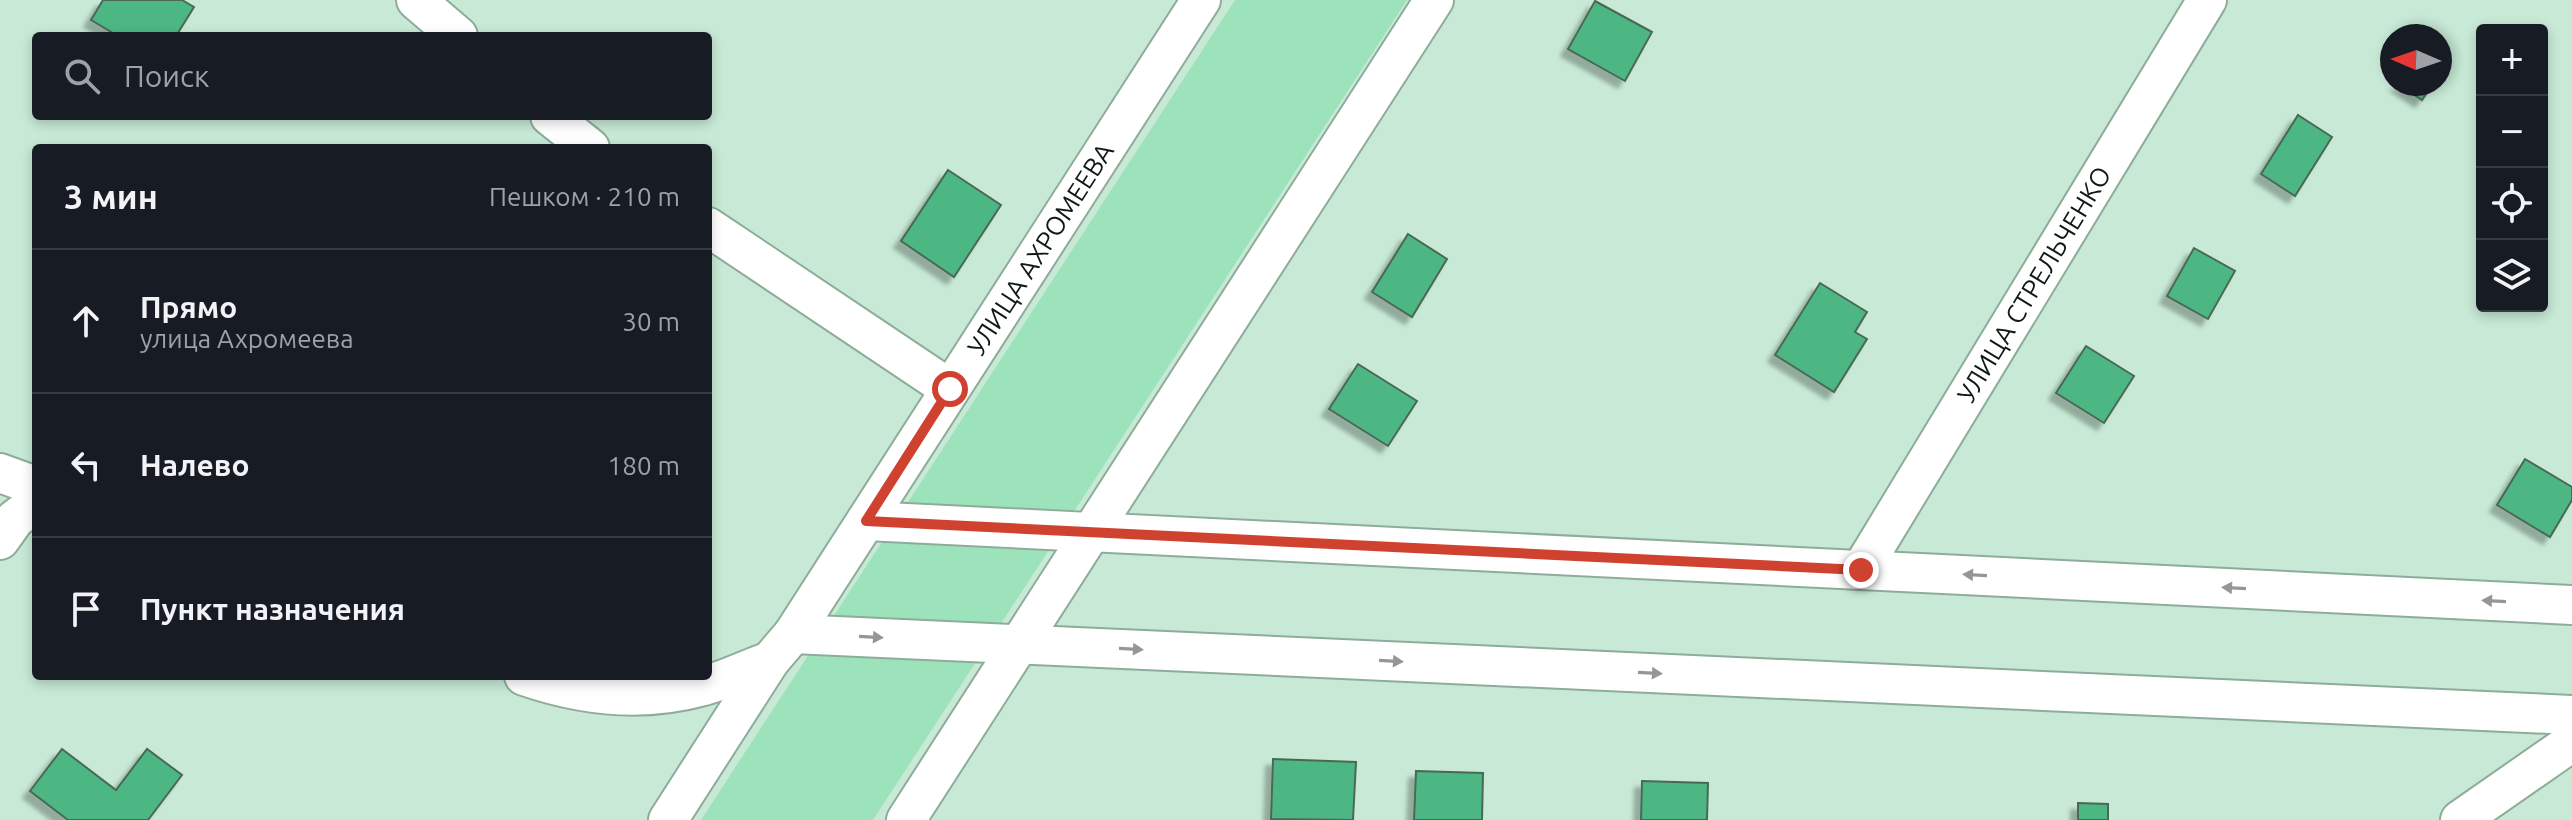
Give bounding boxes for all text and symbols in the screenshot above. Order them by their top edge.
north arrow [2380,24,2452,96]
map controls [2476,24,2548,312]
button: + [2476,24,2548,96]
search box [32,32,712,120]
icon: search [60,54,104,98]
text: Поиск [124,59,209,93]
button: − [2476,96,2548,168]
street label: УЛИЦА АХРОМЕЕВА [961,137,1119,360]
street label: УЛИЦА СТРЕЛЬЧЕНКО [1951,161,2116,407]
button: locate [2476,168,2548,240]
text: 3 мин [64,177,158,215]
text: Пешком · 210 m [489,182,680,211]
button: layers [2476,240,2548,312]
text: Прямо [140,290,237,324]
icon: ahead [64,299,108,343]
text: 30 m [622,307,680,336]
text: улица Ахромеева [140,324,354,353]
route start [932,371,968,407]
icon: left [64,443,108,487]
text: Налево [140,448,250,482]
text: 180 m [608,451,680,480]
route end [1843,552,1879,588]
one-way arrow [1962,569,1987,582]
one-way arrow [2221,581,2246,594]
icon: arrive [64,587,108,631]
text: Пункт назначения [140,592,405,626]
one-way arrow [2481,594,2506,607]
one-way arrow [859,631,884,644]
one-way arrow [1119,643,1144,656]
one-way arrow [1379,655,1404,668]
one-way arrow [1638,666,1663,679]

